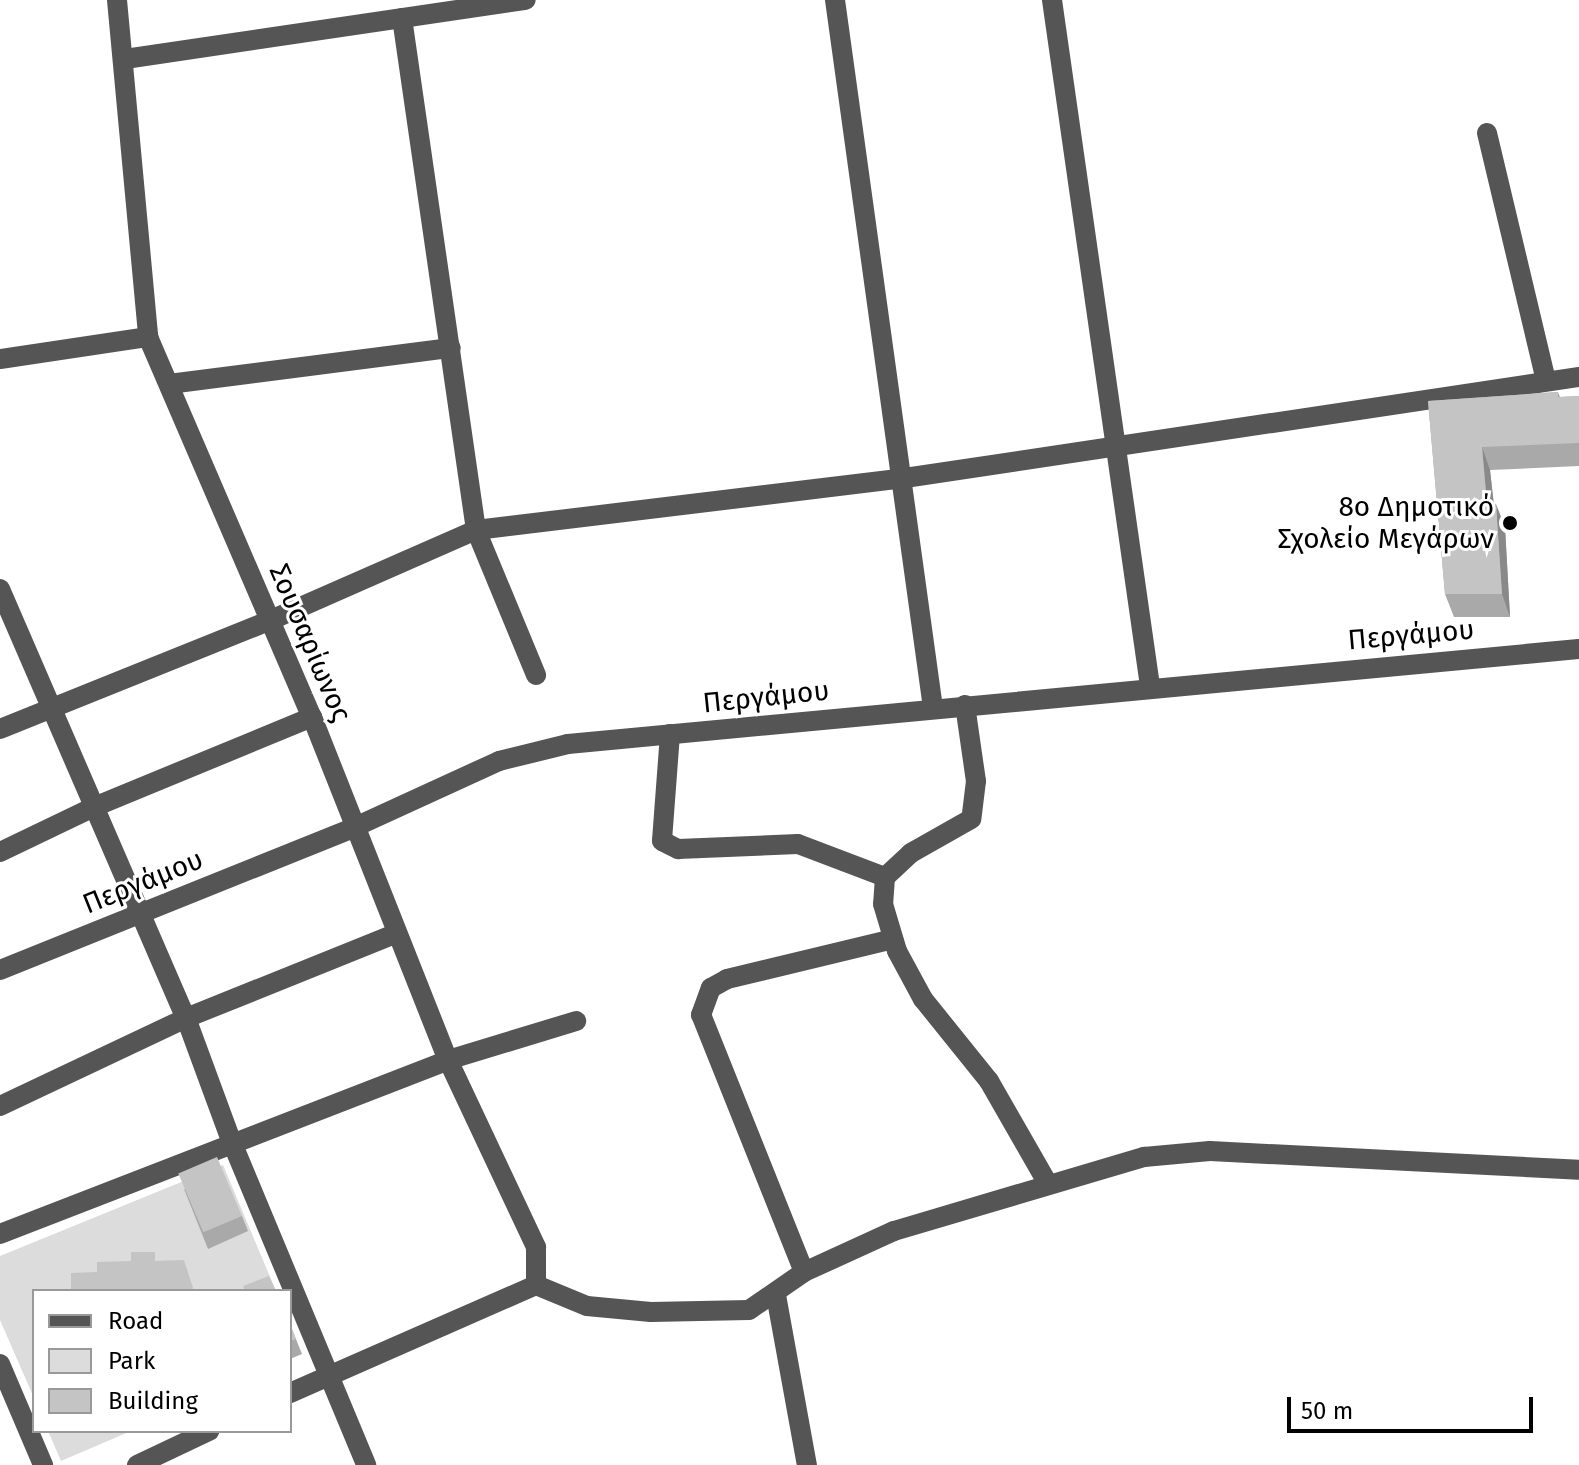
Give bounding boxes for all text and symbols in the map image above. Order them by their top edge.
place label: 8ο Δημοτικό Σχολείο Μεγάρων [1277,490,1494,556]
marker: 8ο Δημοτικό Σχολείο Μεγάρων [1501,514,1519,532]
street label: Σουσαρίωνος [262,559,358,727]
street label: Περγάμου [1346,613,1476,657]
street label: Περγάμου [701,674,831,720]
street label: Περγάμου [78,843,208,921]
legend [32,1289,292,1433]
text: Road [108,1307,163,1335]
text: Park [108,1347,155,1375]
scale bar [1291,1381,1537,1431]
text: Building [108,1387,198,1415]
text: 50 m [1301,1397,1353,1425]

